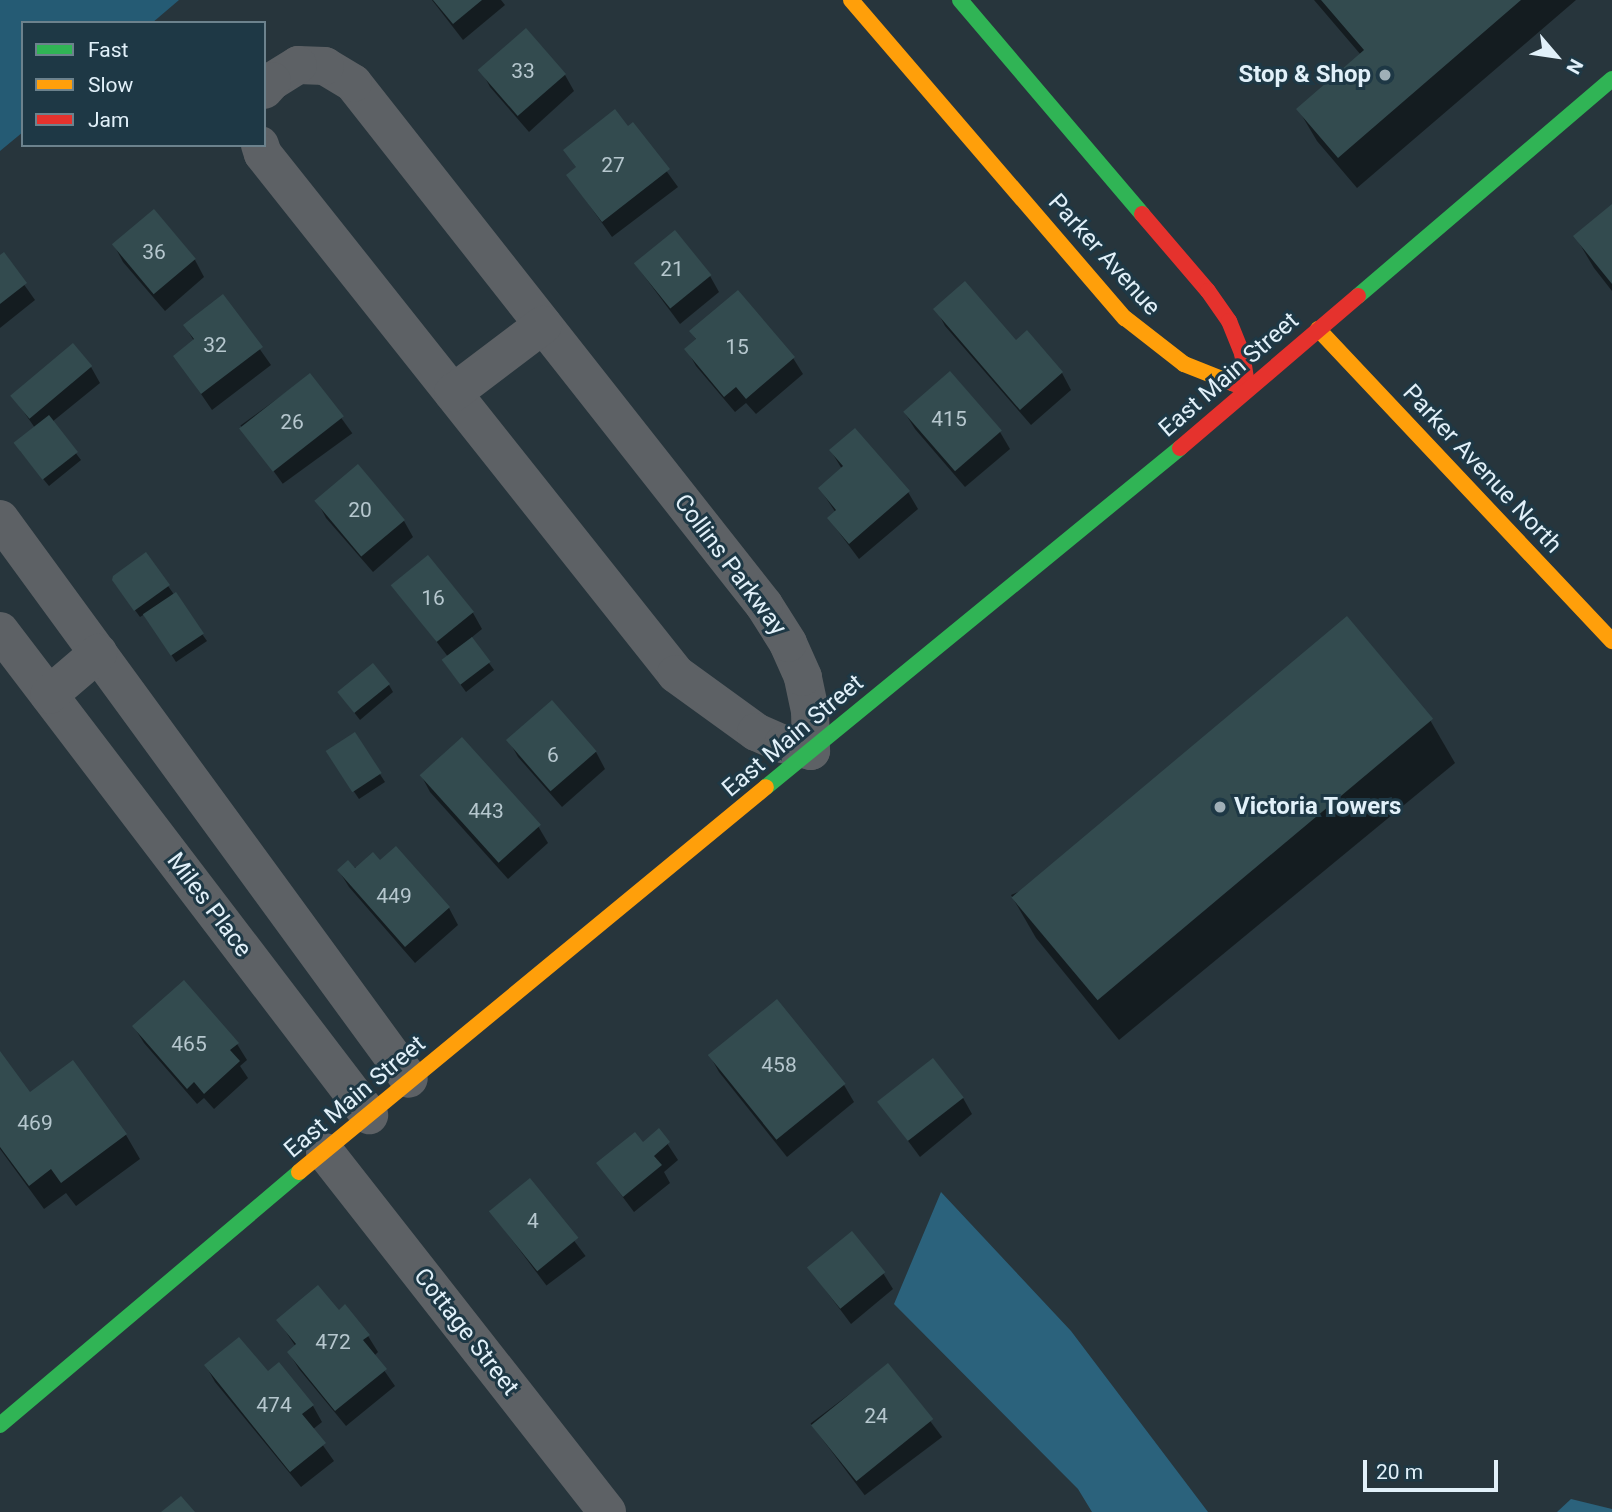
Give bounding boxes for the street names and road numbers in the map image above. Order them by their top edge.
street label: Parker Avenue [1042,188,1166,322]
street label: East Main Street [1153,307,1305,443]
street label: Parker Avenue North [1396,379,1568,559]
street label: Collins Parkway [668,489,792,641]
street label: East Main Street [717,669,869,803]
street label: Miles Place [160,847,258,963]
street label: East Main Street [279,1030,431,1164]
street label: Cottage Street [407,1263,525,1401]

